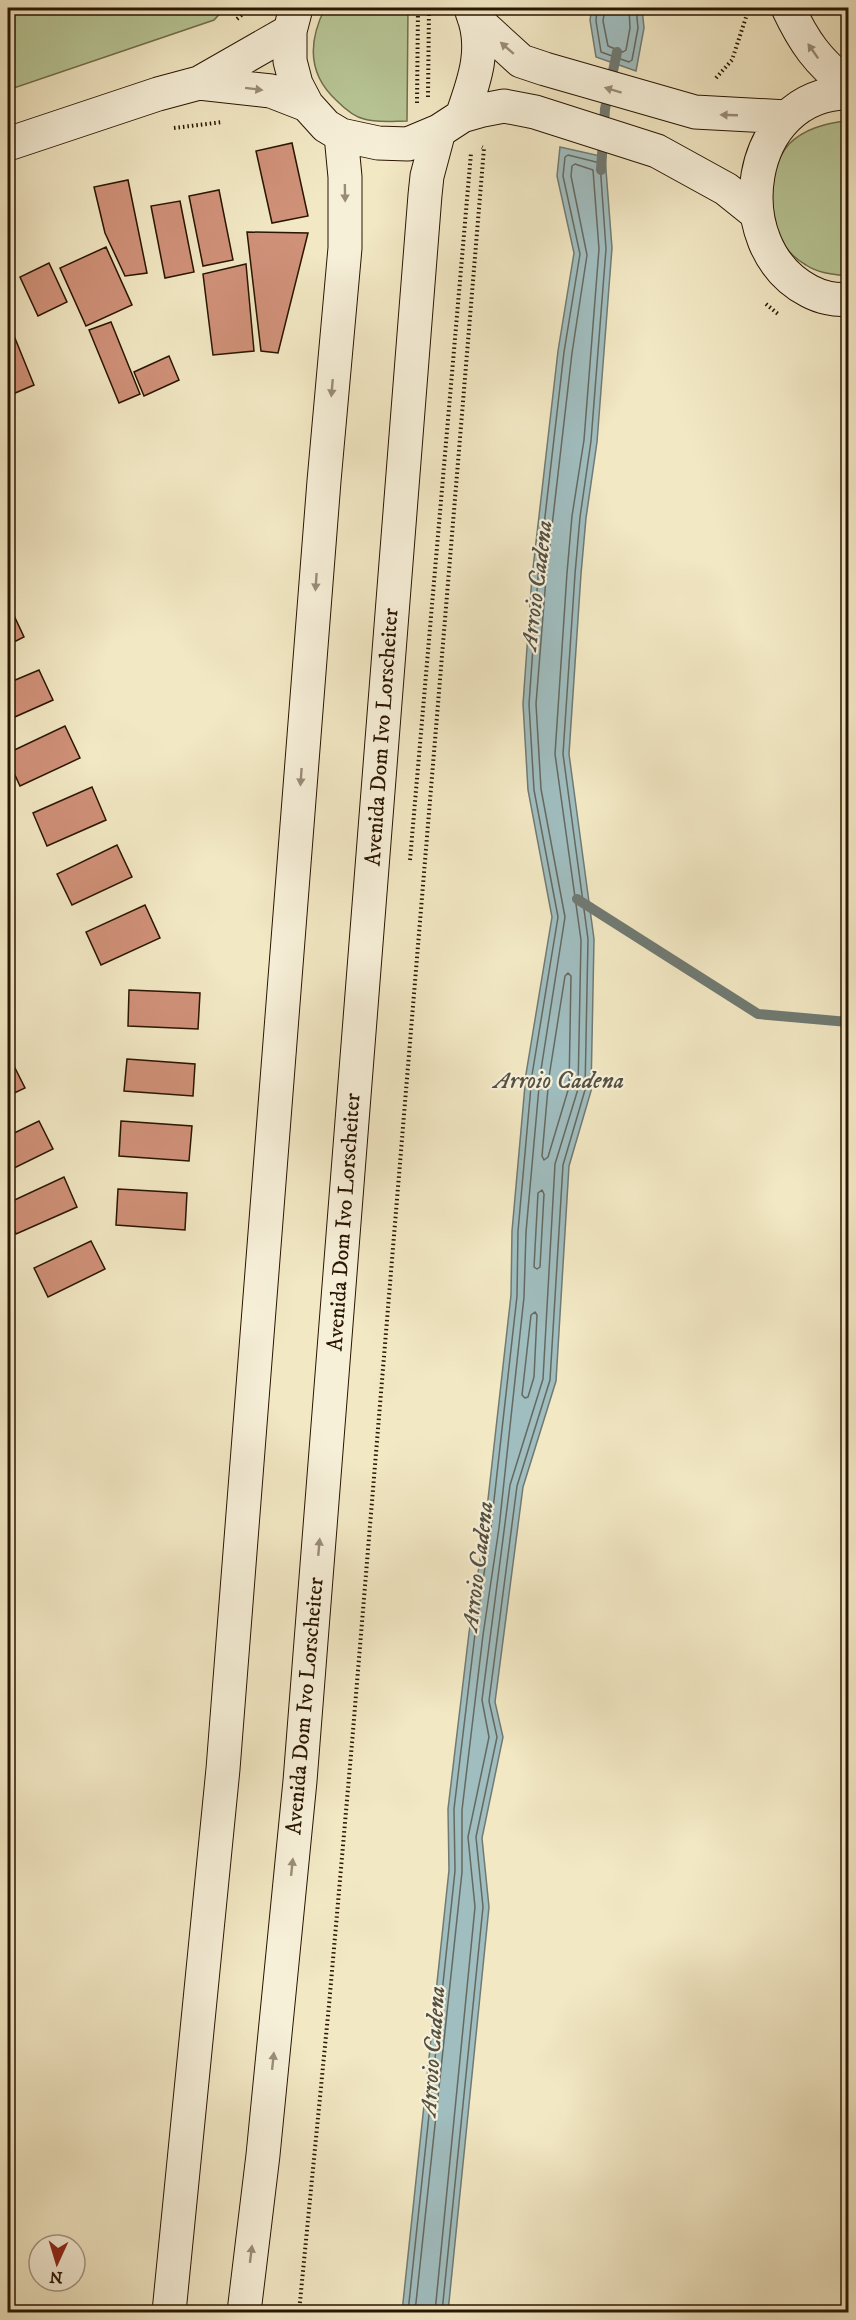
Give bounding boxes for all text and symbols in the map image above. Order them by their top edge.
one-way arrow [500,42,515,55]
one-way arrow [807,43,819,59]
one-way arrow [604,84,622,94]
one-way arrow [245,85,264,94]
one-way arrow [719,110,738,120]
one-way arrow [340,184,350,203]
one-way arrow [327,378,337,397]
water label: Arroio Cadena [514,519,560,654]
one-way arrow [311,573,321,592]
street label: Avenida Dom Ivo Lorscheiter [360,606,405,867]
one-way arrow [296,767,306,786]
water label: Arroio Cadena [491,1066,624,1096]
street label: Avenida Dom Ivo Lorscheiter [322,1091,367,1352]
water label: Arroio Cadena [455,1500,501,1635]
one-way arrow [314,1537,323,1556]
street label: Avenida Dom Ivo Lorscheiter [280,1575,330,1836]
one-way arrow [287,1857,297,1876]
water label: Arroio Cadena [413,1985,453,2120]
one-way arrow [268,2051,278,2070]
north arrow [27,2233,87,2293]
one-way arrow [247,2245,256,2264]
text: N [49,2267,63,2287]

